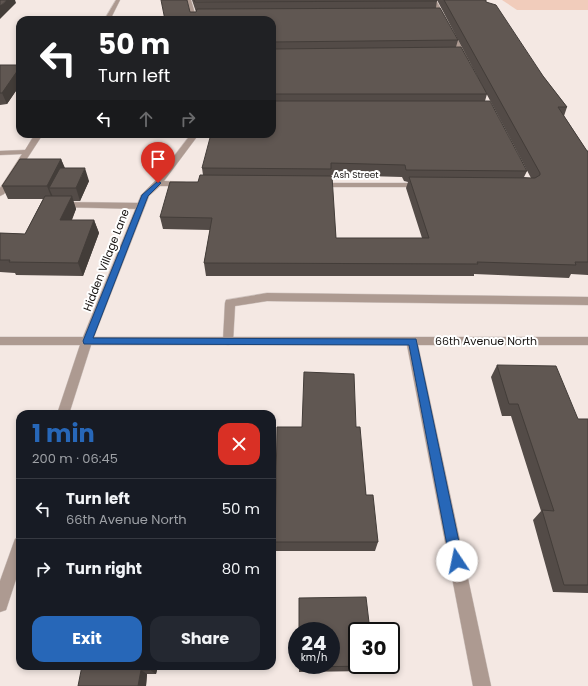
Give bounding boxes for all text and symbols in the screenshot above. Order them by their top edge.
text: 50 m [98,25,170,64]
icon: left [32,32,84,84]
text: Turn left [98,63,170,88]
icon: left [93,108,115,130]
icon: ahead [135,108,157,130]
icon: right [177,108,199,130]
pin [141,142,175,183]
icon: arrive [147,148,169,170]
street label: Ash Street [333,169,379,181]
street label: Hidden Village Lane [79,206,133,313]
street label: 66th Avenue North [435,333,537,349]
text: 1 min [32,417,95,450]
button: close [218,423,260,465]
text: 200 m · 06:45 [32,449,118,468]
text: Turn left [66,488,130,509]
icon: left [32,498,54,520]
text: 50 m [222,498,260,519]
text: 66th Avenue North [66,510,187,529]
position arrow [436,540,478,582]
icon: right [32,558,54,580]
text: Turn right [66,558,142,579]
text: 80 m [222,558,260,579]
button: Exit [32,616,142,662]
button: Share [150,616,260,662]
speed limit sign: 30 [348,622,400,674]
text: 24 [302,629,326,657]
text: km/h [301,650,327,665]

